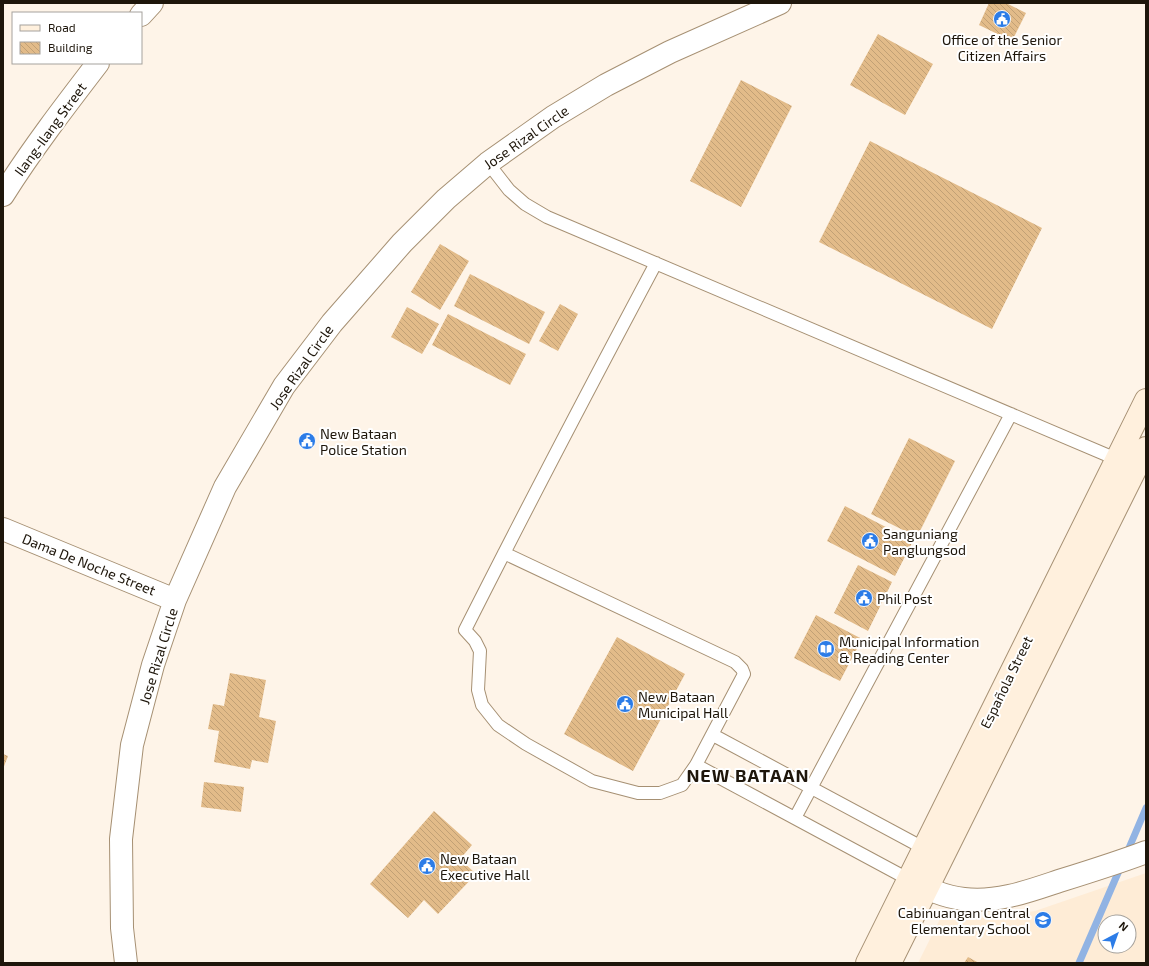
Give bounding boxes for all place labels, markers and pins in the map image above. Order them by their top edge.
public building icon: Office of the Senior Citizen Affairs [992,9,1012,29]
place label: Office of the Senior Citizen Affairs [942,31,1063,64]
place label: New Bataan Police Station [320,425,407,458]
public building icon: New Bataan Police Station [297,431,317,451]
place label: Sanguniang Panglungsod [883,525,966,558]
public building icon: Sanguniang Panglungsod [860,531,880,551]
public building icon: Phil Post [854,588,874,608]
place label: Phil Post [877,590,932,607]
place label: Municipal Information & Reading Center [839,633,979,666]
library icon: Municipal Information & Reading Center [816,639,836,659]
place label: New Bataan Municipal Hall [638,688,729,721]
public building icon: New Bataan Municipal Hall [615,694,635,714]
place label: New Bataan Executive Hall [440,850,530,883]
public building icon: New Bataan Executive Hall [417,856,437,876]
place label: Cabinuangan Central Elementary School [898,904,1031,937]
school or university icon: Cabinuangan Central Elementary School [1033,910,1053,930]

